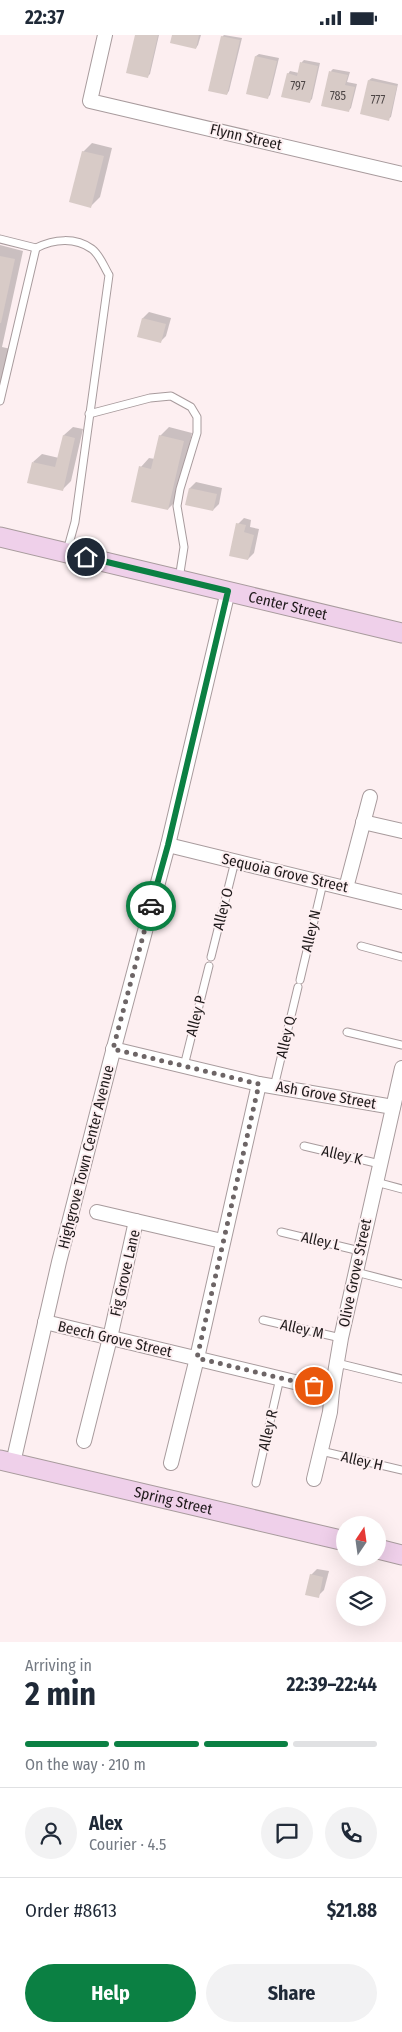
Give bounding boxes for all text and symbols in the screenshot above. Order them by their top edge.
text: 22:37 [25,6,64,29]
house number: 797 [290,79,306,93]
house number: 785 [330,89,347,103]
house number: 777 [371,93,385,107]
street label: Flynn Street [208,120,284,154]
pin [65,536,107,578]
icon: home [72,543,100,571]
street label: Center Street [247,588,329,624]
street label: Sequoia Grove Street [220,850,350,896]
courier [126,881,176,931]
street label: Alley O [209,886,237,932]
icon: car [137,892,165,920]
street label: Alley N [297,908,325,954]
street label: Alley P [182,994,210,1038]
street label: Alley Q [272,1014,300,1060]
street label: Highgrove Town Center Avenue [54,1063,118,1251]
street label: Ash Grove Street [275,1077,378,1113]
street label: Alley K [320,1142,364,1168]
street label: Olive Grove Street [335,1217,375,1329]
street label: Fig Grove Lane [106,1228,144,1318]
street label: Alley L [300,1228,343,1254]
street label: Alley M [279,1315,325,1343]
street label: Beech Grove Street [56,1317,174,1361]
pin [293,1365,335,1407]
icon: bag [300,1372,328,1400]
street label: Alley R [255,1408,281,1452]
street label: Alley H [339,1447,385,1475]
street label: Spring Street [132,1483,214,1519]
north arrow [336,1516,386,1566]
map controls [336,1516,386,1626]
button: layers [336,1576,386,1626]
text: Arriving in [25,1656,92,1675]
text: 22:39–22:44 [287,1673,377,1696]
text: 2 min [25,1675,96,1713]
text: On the way · 210 m [25,1755,146,1774]
button: person [25,1807,77,1859]
button: chat [261,1807,313,1859]
button: phone [325,1807,377,1859]
text: Alex [89,1812,123,1835]
text: Courier · 4.5 [89,1835,166,1854]
text: Order #8613 [25,1899,117,1922]
text: $21.88 [327,1899,377,1922]
button: Help [25,1964,196,2022]
button: Share [206,1964,377,2022]

